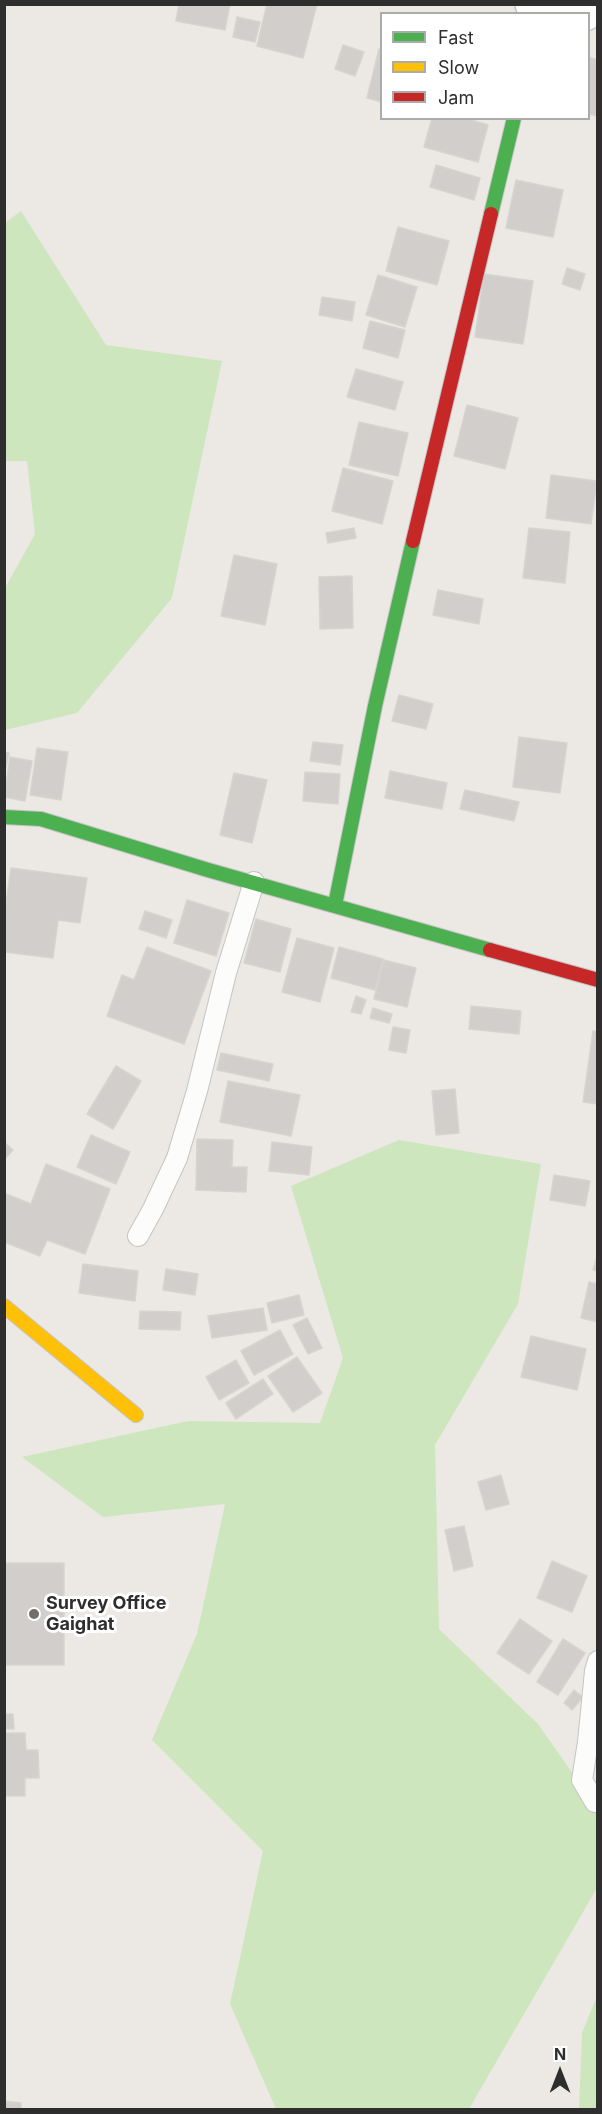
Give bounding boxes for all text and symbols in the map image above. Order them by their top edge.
legend [380,12,590,120]
text: Fast [438,27,474,48]
text: Slow [438,57,479,78]
text: Jam [438,87,474,108]
place label: Survey Office Gaighat [46,1593,166,1636]
marker: Survey Office Gaighat [27,1607,41,1621]
north arrow [530,2042,590,2102]
text: N [554,2044,566,2064]

